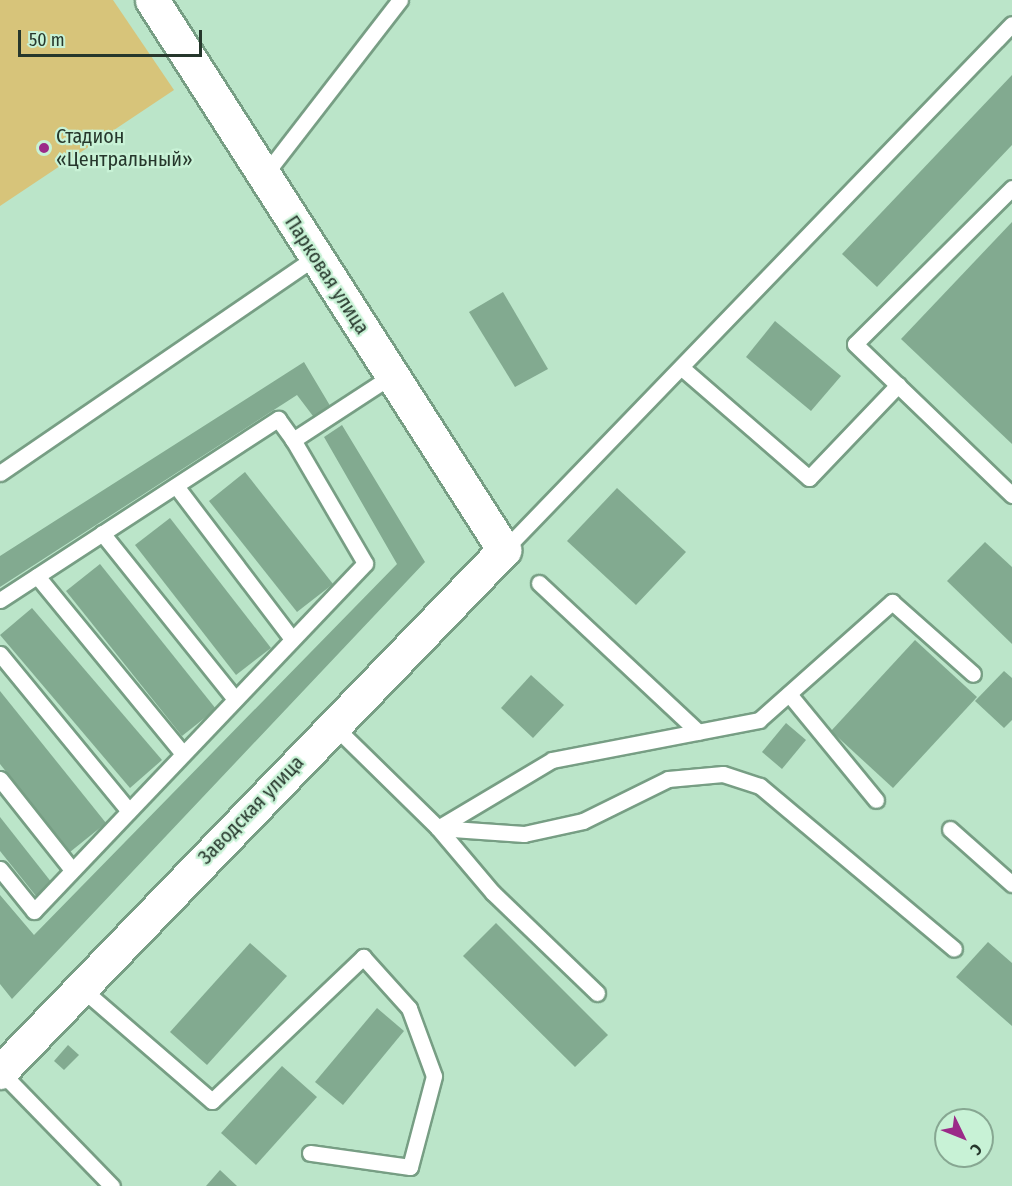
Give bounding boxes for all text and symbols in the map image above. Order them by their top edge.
scale bar [21,18,206,56]
text: 50 m [29,29,65,51]
place label: Стадион «Центральный» [56,124,193,171]
marker: Стадион «Центральный» [37,141,51,155]
street label: Парковая улица [280,211,374,339]
street label: Заводская улица [193,751,309,869]
north arrow [934,1108,994,1168]
text: С [966,1140,986,1159]

